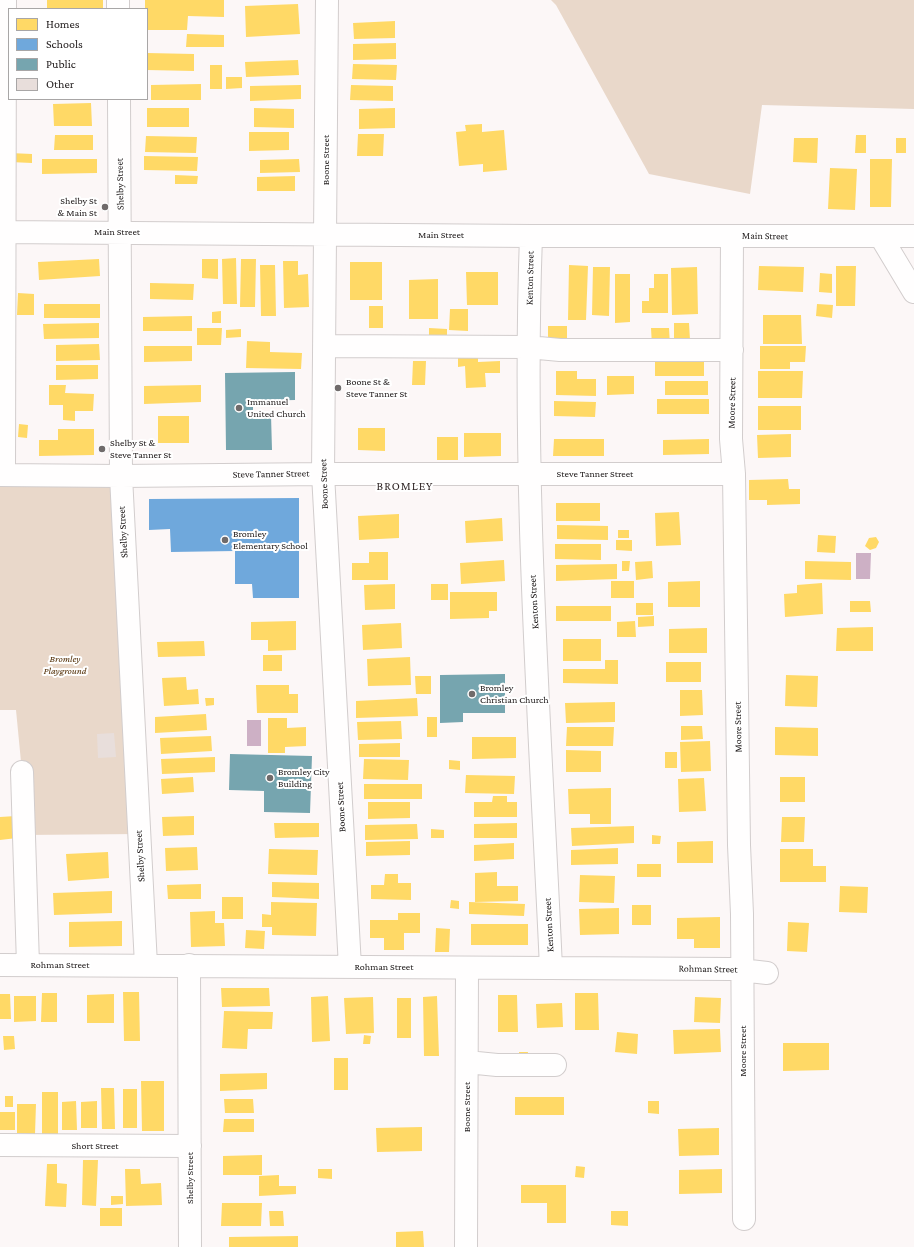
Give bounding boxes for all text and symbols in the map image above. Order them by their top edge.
legend [8,8,148,100]
text: Homes [46,17,79,31]
text: Schools [46,37,83,51]
text: Public [46,57,76,71]
text: Other [46,77,74,91]
street label: Boone Street [320,135,332,185]
street label: Shelby Street [114,158,126,210]
place label: Shelby St & Main St [57,195,97,218]
marker: Shelby St & Main St [100,202,110,212]
street label: Main Street [94,226,140,238]
street label: Main Street [418,229,464,241]
street label: Main Street [742,230,788,242]
street label: Kenton Street [524,251,536,305]
place label: Boone St & Steve Tanner St [346,376,407,400]
street label: Moore Street [726,377,738,429]
marker: Boone St & Steve Tanner St [333,383,343,393]
place label: Immanuel United Church [247,396,306,420]
marker: Immanuel United Church [234,403,244,413]
place label: Shelby St & Steve Tanner St [110,437,171,460]
marker: Shelby St & Steve Tanner St [97,444,107,454]
street label: Boone Street [317,459,331,509]
street label: Steve Tanner Street [232,467,310,481]
street label: Steve Tanner Street [557,468,633,480]
district label: BROMLEY [377,479,433,493]
street label: Shelby Street [116,506,130,558]
place label: Bromley Elementary School [233,528,308,552]
marker: Bromley Elementary School [220,535,230,545]
street label: Kenton Street [527,575,541,629]
park label: Bromley Playground [43,653,87,676]
place label: Bromley Christian Church [480,682,549,706]
marker: Bromley Christian Church [467,689,477,699]
street label: Moore Street [732,701,744,753]
place label: Bromley City Building [278,766,330,790]
marker: Bromley City Building [265,773,275,783]
street label: Boone Street [334,781,348,833]
street label: Shelby Street [133,830,147,882]
street label: Kenton Street [542,898,556,952]
street label: Rohman Street [30,959,90,971]
street label: Rohman Street [354,961,414,973]
street label: Rohman Street [678,962,738,976]
street label: Moore Street [737,1025,749,1077]
street label: Boone Street [461,1082,473,1132]
street label: Short Street [71,1140,119,1152]
street label: Shelby Street [184,1152,196,1204]

